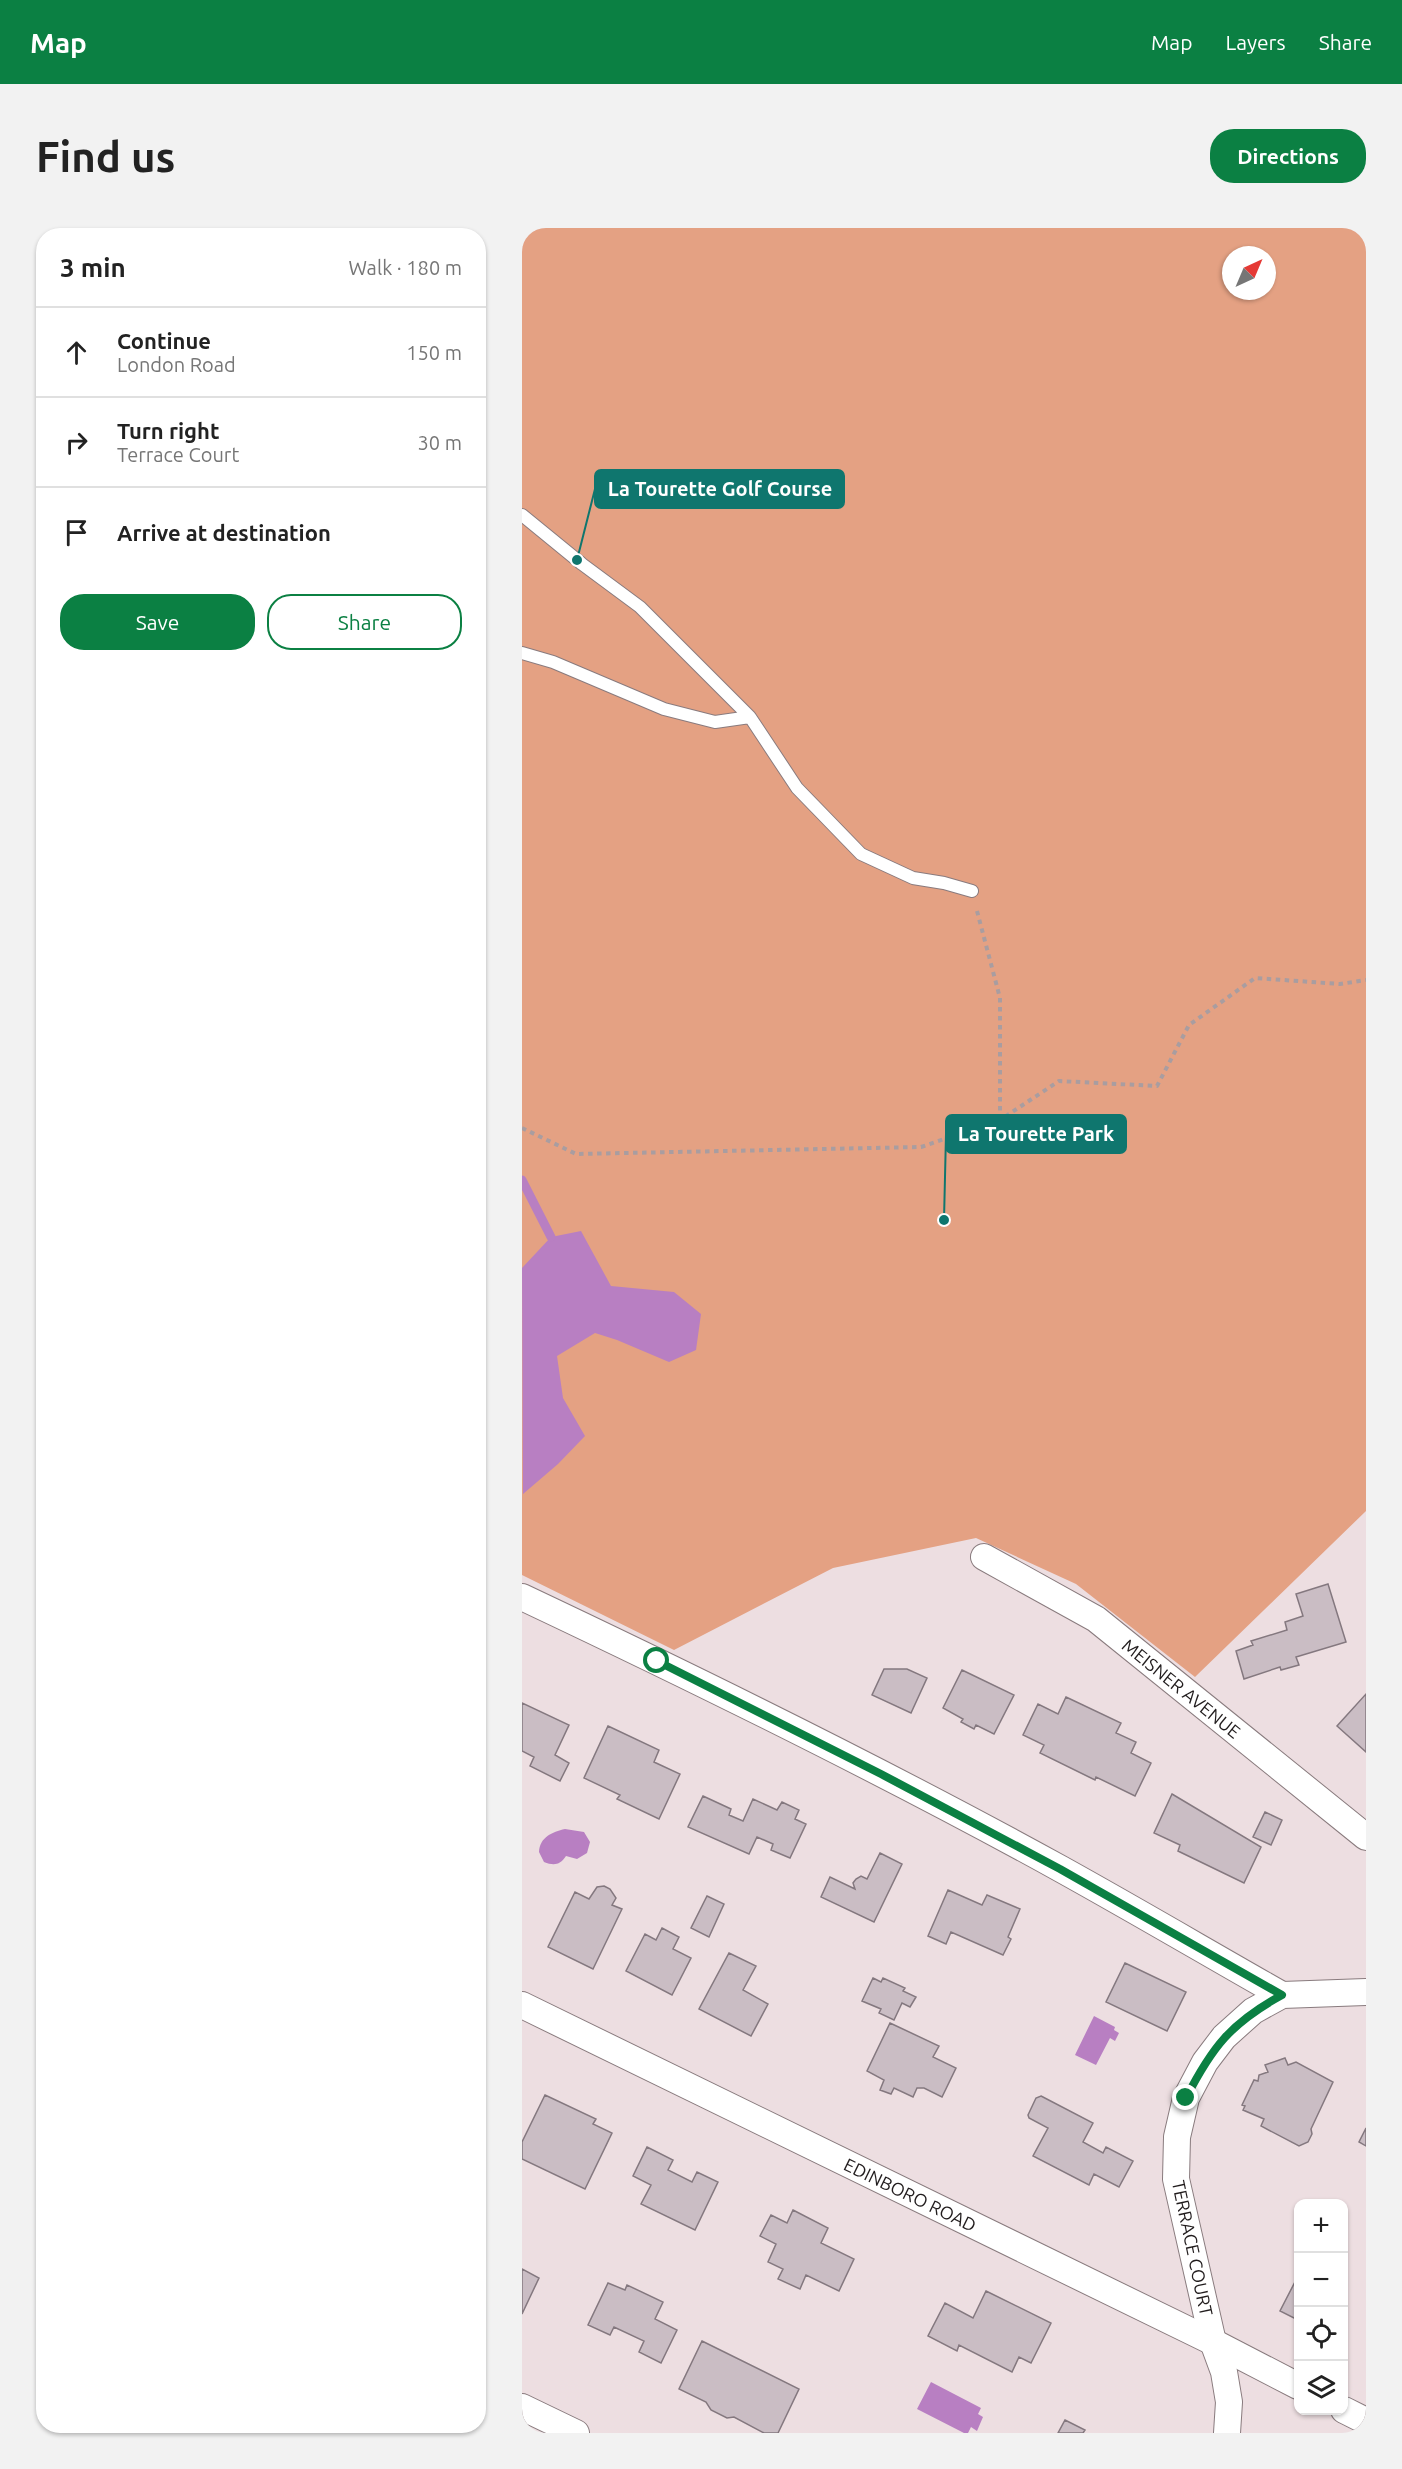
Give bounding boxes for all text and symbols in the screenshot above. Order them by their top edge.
text: Map [30,27,87,58]
text: Map [1151,30,1192,54]
text: Layers [1225,30,1286,54]
text: Share [1319,30,1372,54]
button: Directions [1210,129,1366,183]
text: Find us [36,133,175,180]
north arrow [1222,246,1276,300]
text: 3 min [60,253,126,282]
text: Walk · 180 m [349,256,462,279]
text: Continue [117,328,211,353]
icon: ahead [60,336,93,369]
text: 150 m [406,341,462,364]
text: London Road [117,353,236,376]
text: Turn right [117,418,219,443]
icon: right [60,426,93,459]
text: 30 m [418,431,462,454]
text: Terrace Court [117,443,239,466]
callout: La Tourette Golf Course [595,470,844,508]
text: La Tourette Golf Course [608,477,832,500]
icon: arrive [60,516,93,549]
text: Arrive at destination [117,520,331,545]
button: Save [60,594,255,650]
button: Share [267,594,462,650]
callout: La Tourette Park [946,1115,1126,1153]
text: La Tourette Park [958,1122,1114,1145]
street label: MEISNER AVENUE [1119,1635,1245,1742]
route start [643,1647,669,1673]
route end [1172,2084,1198,2110]
street label: EDINBORO ROAD [841,2154,980,2235]
street label: TERRACE COURT [1169,2178,1217,2318]
map controls [1294,2199,1348,2415]
button: + [1294,2199,1348,2253]
button: − [1294,2253,1348,2307]
button: locate [1294,2307,1348,2361]
button: layers [1294,2361,1348,2415]

